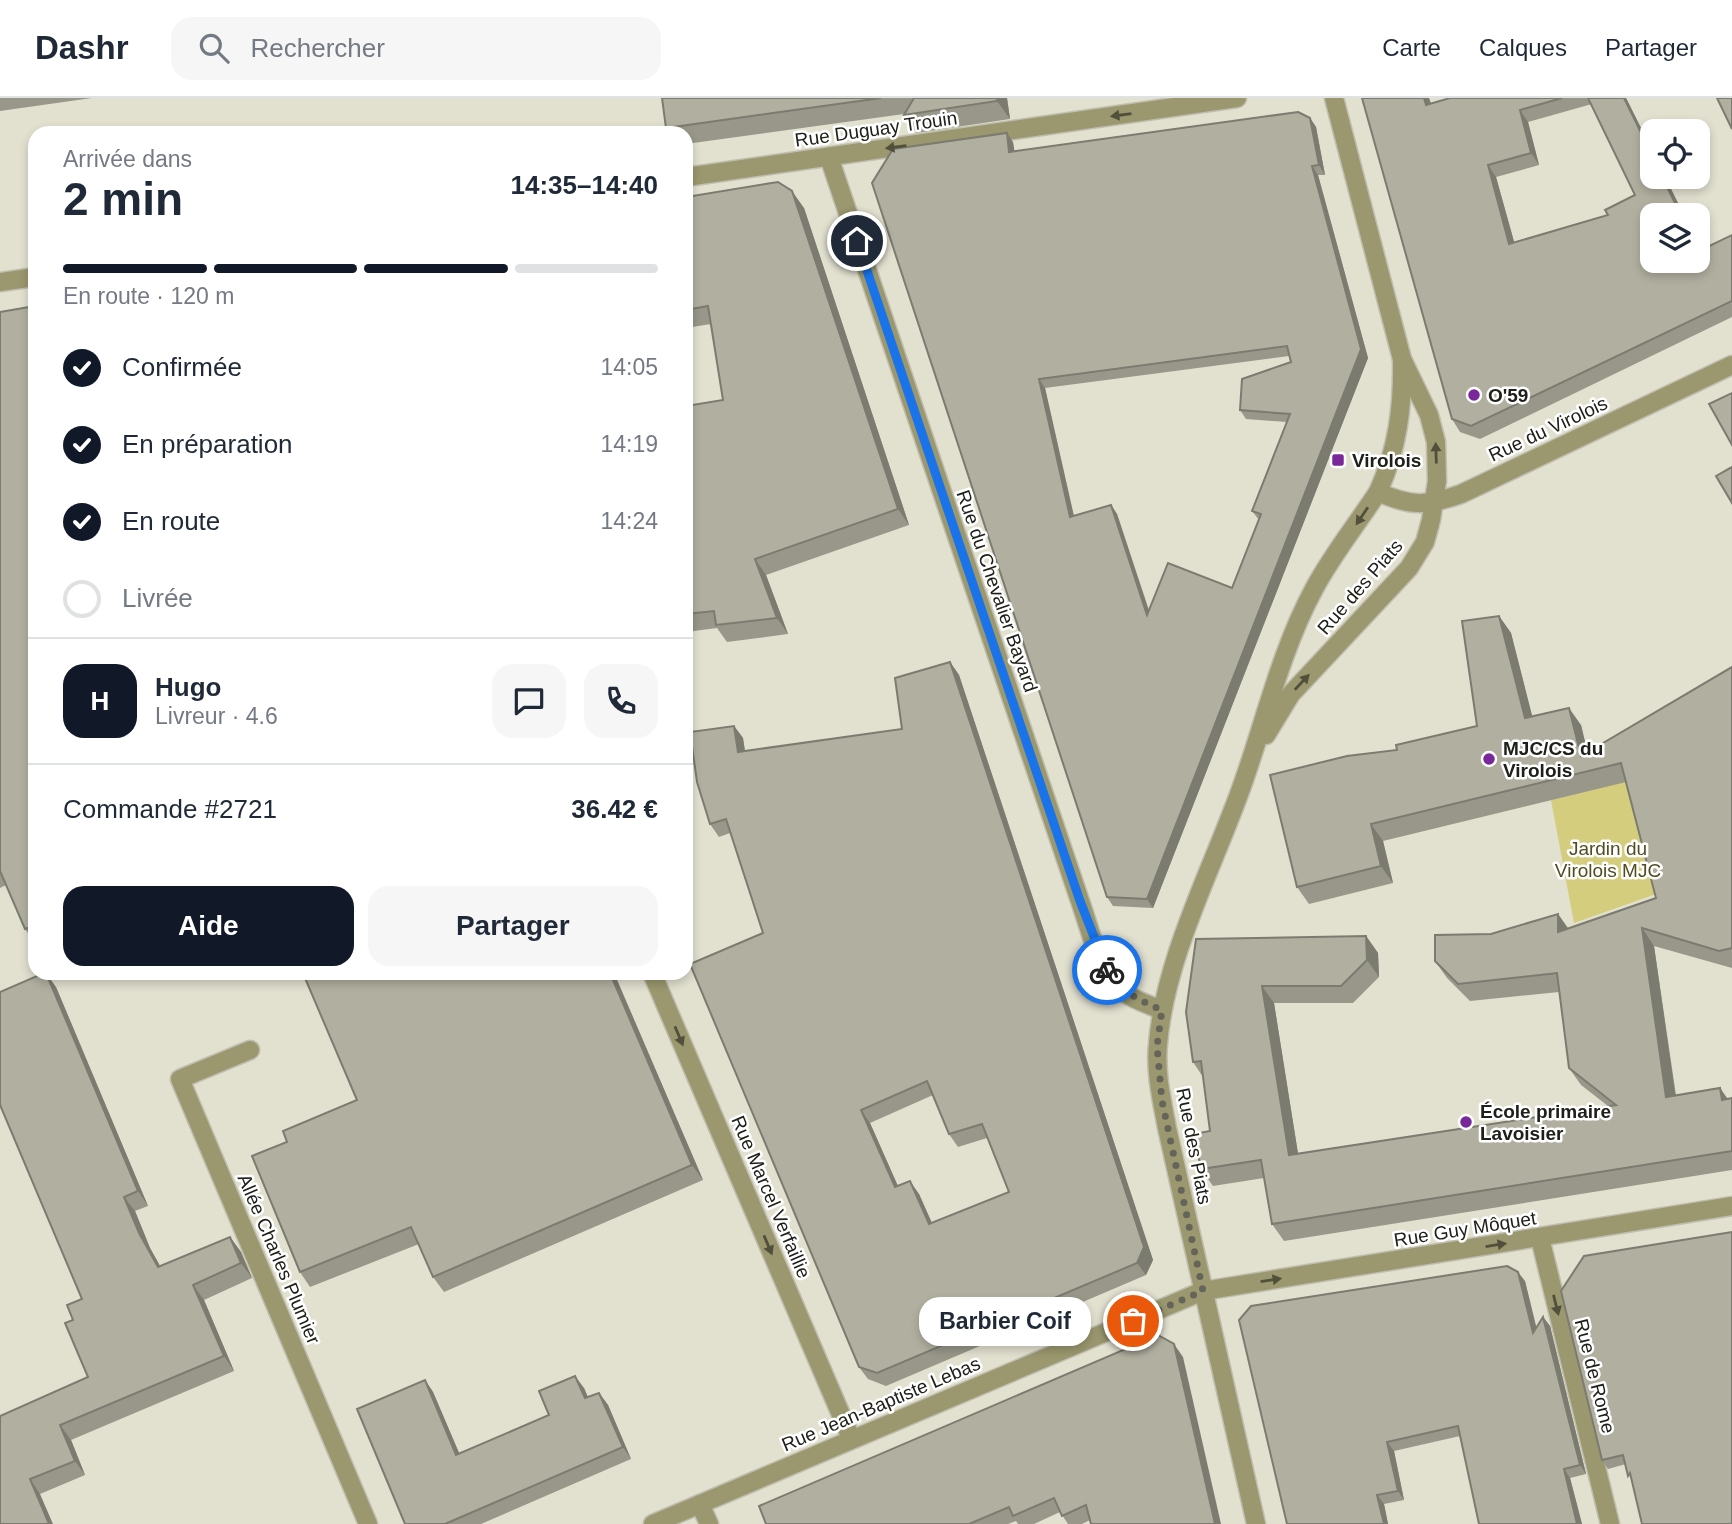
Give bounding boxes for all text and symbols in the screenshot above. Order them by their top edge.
search box [171,17,661,80]
text: Dashr [35,29,129,66]
icon: search [195,29,233,67]
text: Rechercher [251,33,385,63]
text: Carte [1382,34,1441,61]
text: Calques [1479,34,1567,61]
text: Partager [1605,34,1697,61]
street label: Rue Duguay Trouin [793,107,959,151]
one-way arrow [1110,110,1132,121]
map controls [1640,119,1710,273]
button: locate [1640,119,1710,189]
one-way arrow [885,142,907,153]
text: Arrivée dans [63,146,192,172]
text: 14:35–14:40 [511,170,658,200]
text: 2 min [63,173,183,225]
button: layers [1640,203,1710,273]
pin [827,211,887,271]
icon: home [838,222,876,260]
text: En route · 120 m [63,283,234,309]
icon: check [63,349,101,387]
text: Confirmée [122,352,242,382]
text: 14:05 [600,354,658,380]
place label: O'59 [1488,385,1528,406]
marker: O'59 [1466,387,1482,403]
street label: Rue du Virolois [1485,392,1611,466]
icon: check [63,426,101,464]
text: En préparation [122,429,293,459]
text: 14:19 [600,431,658,457]
one-way arrow [1431,442,1442,464]
place label: Virolois [1352,450,1421,471]
marker: Virolois [1330,452,1346,468]
street label: Rue du Chevalier Bayard [953,487,1041,695]
icon: check [63,503,101,541]
text: En route [122,506,220,536]
one-way arrow [1355,507,1369,525]
text: 14:24 [600,508,658,534]
street label: Rue des Piats [1313,535,1407,639]
text: Livrée [122,583,193,613]
button: chat [492,664,566,738]
button: phone [584,664,658,738]
text: Hugo [155,672,221,702]
one-way arrow [1294,674,1310,691]
text: H [91,686,109,716]
text: Livreur · 4.6 [155,703,278,729]
place label: MJC/CS du Virolois [1503,738,1603,781]
marker: MJC/CS du Virolois [1481,751,1497,767]
text: Commande #2721 [63,794,277,824]
text: 36.42 € [571,794,658,824]
park label: Jardin du Virolois MJC [1555,838,1661,881]
button: Aide [63,886,354,966]
button: Partager [368,886,658,966]
courier [1072,935,1142,1005]
icon: bike [1088,951,1126,989]
one-way arrow [673,1026,685,1046]
street label: Rue des Piats [1172,1086,1216,1206]
place label: École primaire Lavoisier [1480,1101,1611,1144]
street label: Rue Marcel Verfaillie [727,1113,815,1281]
marker: École primaire Lavoisier [1458,1114,1474,1130]
street label: Allée Charles Plumier [234,1171,325,1348]
street label: Rue Guy Môquet [1392,1207,1538,1251]
one-way arrow [762,1235,774,1255]
one-way arrow [1485,1239,1507,1250]
one-way arrow [1260,1274,1282,1285]
pin [1103,1291,1163,1351]
one-way arrow [1551,1294,1562,1316]
callout: Barbier Coif [920,1296,1091,1346]
icon: bag [1114,1302,1152,1340]
text: Barbier Coif [939,1308,1071,1334]
street label: Rue de Rome [1571,1317,1619,1435]
street label: Rue Jean-Baptiste Lebas [779,1353,983,1455]

